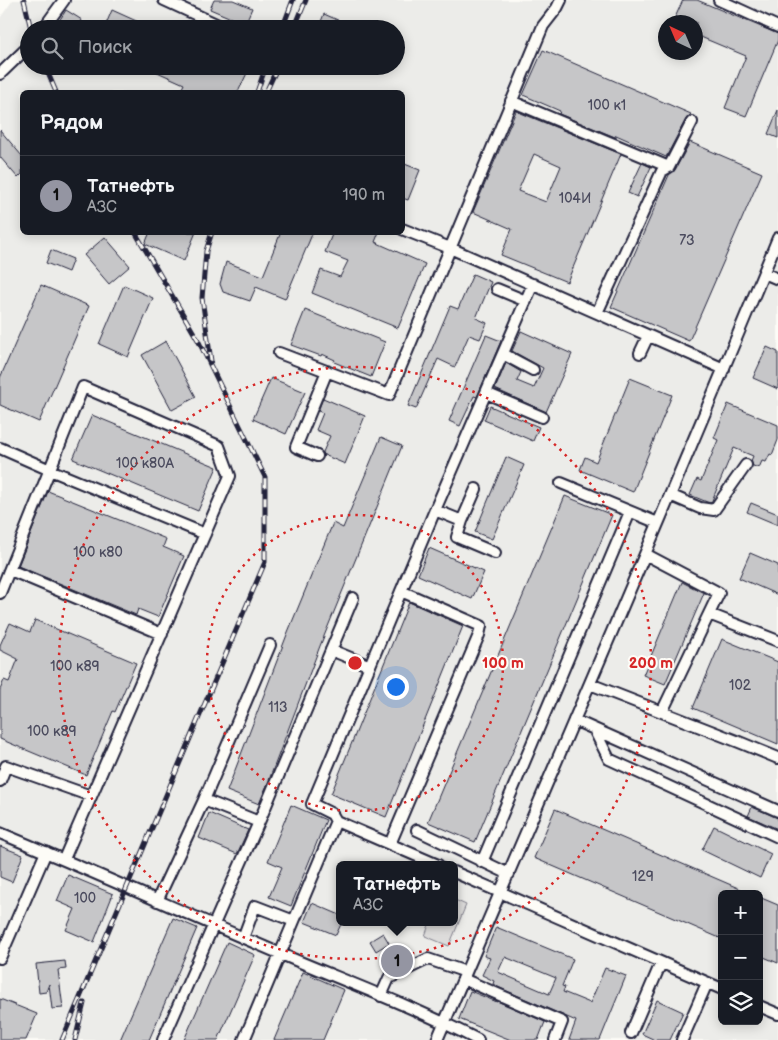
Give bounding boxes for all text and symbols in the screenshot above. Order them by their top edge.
north arrow [658,15,703,60]
search box [20,20,405,75]
icon: search [38,34,66,62]
text: Поиск [78,36,132,59]
house number: 100 к1 [588,97,626,114]
text: Рядом [40,110,103,135]
text: Татнефть [87,175,174,198]
text: 1 [53,186,59,205]
text: 190 m [343,186,385,205]
house number: 104И [559,190,591,207]
text: АЗС [87,198,117,217]
house number: 73 [679,232,695,249]
house number: 100 к80А [116,455,175,472]
house number: 100 к80 [73,544,123,561]
centre of rings [346,654,364,672]
text: 100 m [482,654,524,673]
text: 200 m [629,654,673,673]
house number: 100 к89 [50,658,100,675]
your location [383,674,409,700]
house number: 102 [729,677,752,694]
house number: 113 [268,699,288,716]
house number: 100 к89 [27,723,77,740]
popup [336,861,458,926]
house number: 129 [632,868,654,885]
text: Татнефть [353,873,441,896]
house number: 100 [74,890,96,907]
map controls [718,890,763,1025]
button: + [718,890,763,935]
text: АЗС [353,896,383,915]
button: − [718,935,763,980]
pin: 1 [381,942,413,980]
button: layers [718,980,763,1025]

